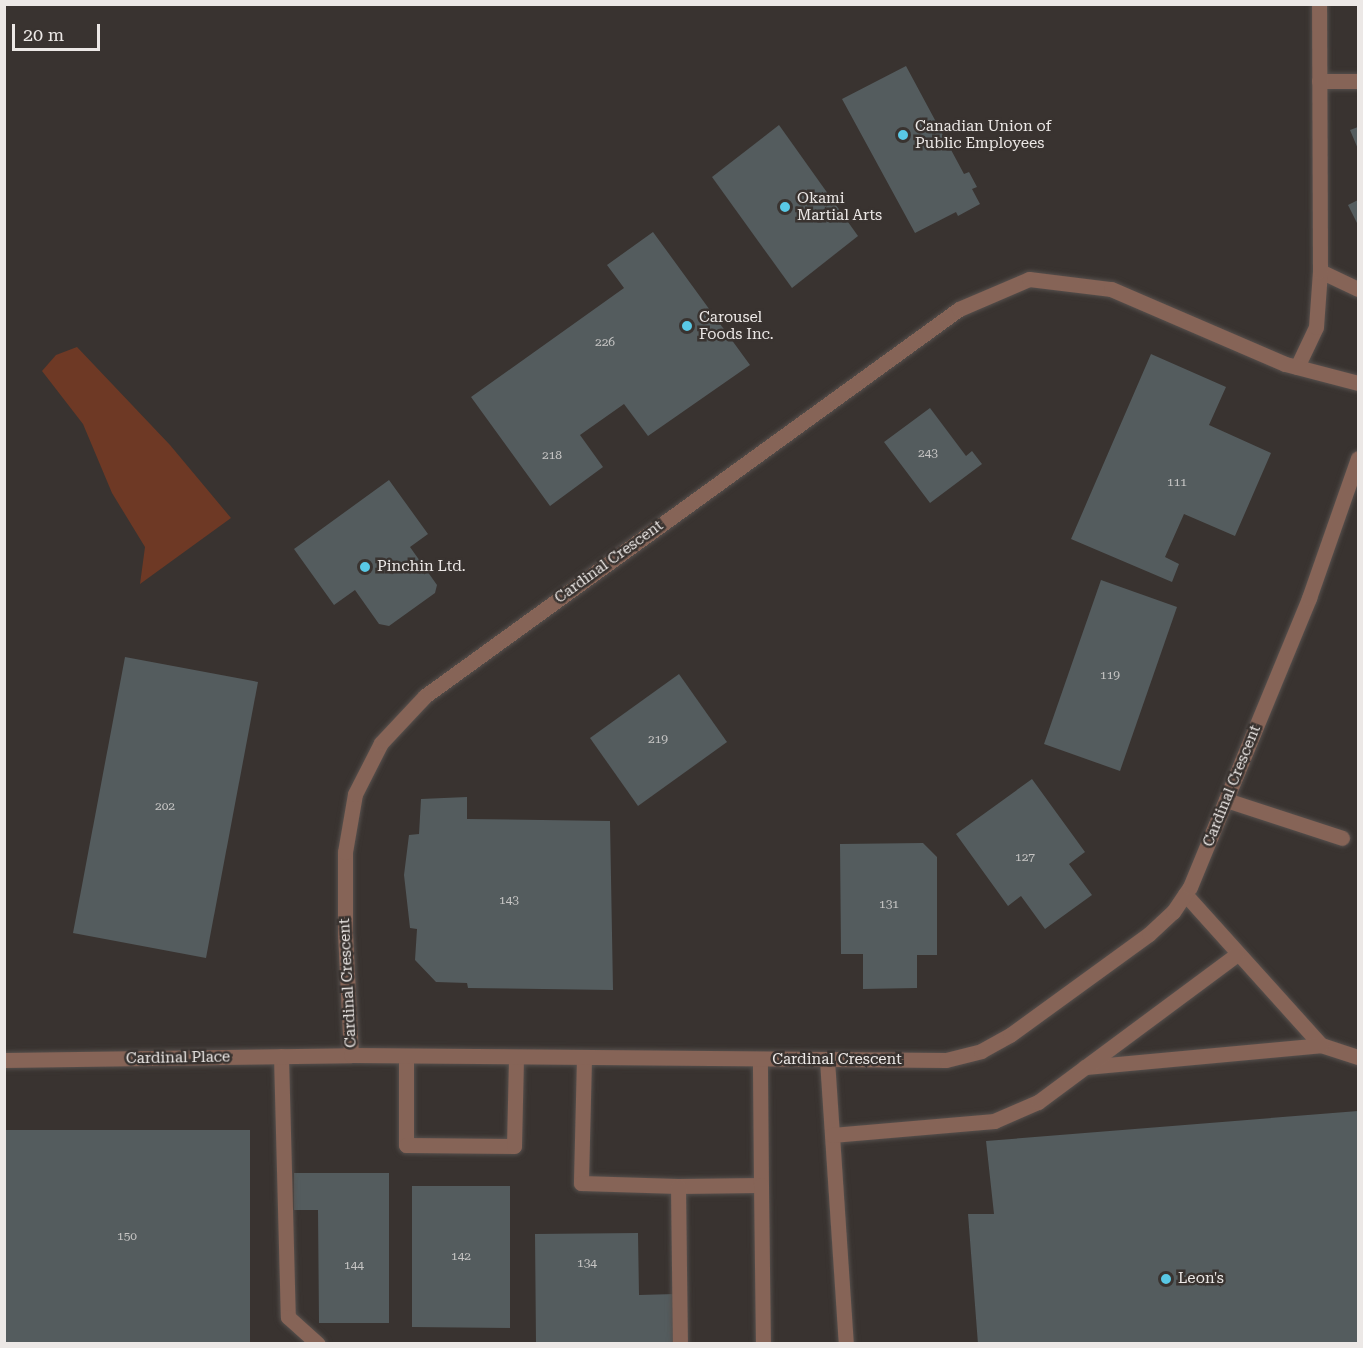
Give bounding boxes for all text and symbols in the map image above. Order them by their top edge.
scale bar [15,12,104,50]
text: 20 m [23,24,64,45]
place label: Canadian Union of Public Employees [915,117,1051,152]
marker: Canadian Union of Public Employees [896,128,910,142]
place label: Okami Martial Arts [797,189,882,224]
marker: Okami Martial Arts [778,200,792,214]
place label: Carousel Foods Inc. [699,308,774,343]
marker: Carousel Foods Inc. [680,319,694,333]
house number: 226 [595,336,615,350]
house number: 243 [918,447,938,461]
house number: 218 [542,449,562,463]
house number: 111 [1167,476,1187,490]
street label: Cardinal Crescent [551,517,667,607]
place label: Pinchin Ltd. [377,558,466,576]
marker: Pinchin Ltd. [358,560,372,574]
house number: 119 [1100,669,1120,683]
street label: Cardinal Crescent [1199,723,1265,849]
house number: 219 [648,733,668,747]
house number: 202 [155,800,175,814]
house number: 127 [1015,851,1035,865]
house number: 143 [499,894,519,908]
house number: 131 [879,898,899,912]
street label: Cardinal Crescent [336,918,360,1048]
street label: Cardinal Place [126,1048,230,1068]
street label: Cardinal Crescent [772,1051,902,1069]
house number: 150 [117,1230,137,1244]
house number: 142 [451,1250,471,1264]
house number: 134 [577,1257,597,1271]
house number: 144 [344,1259,364,1273]
place label: Leon's [1178,1270,1224,1288]
marker: Leon's [1159,1272,1173,1286]

